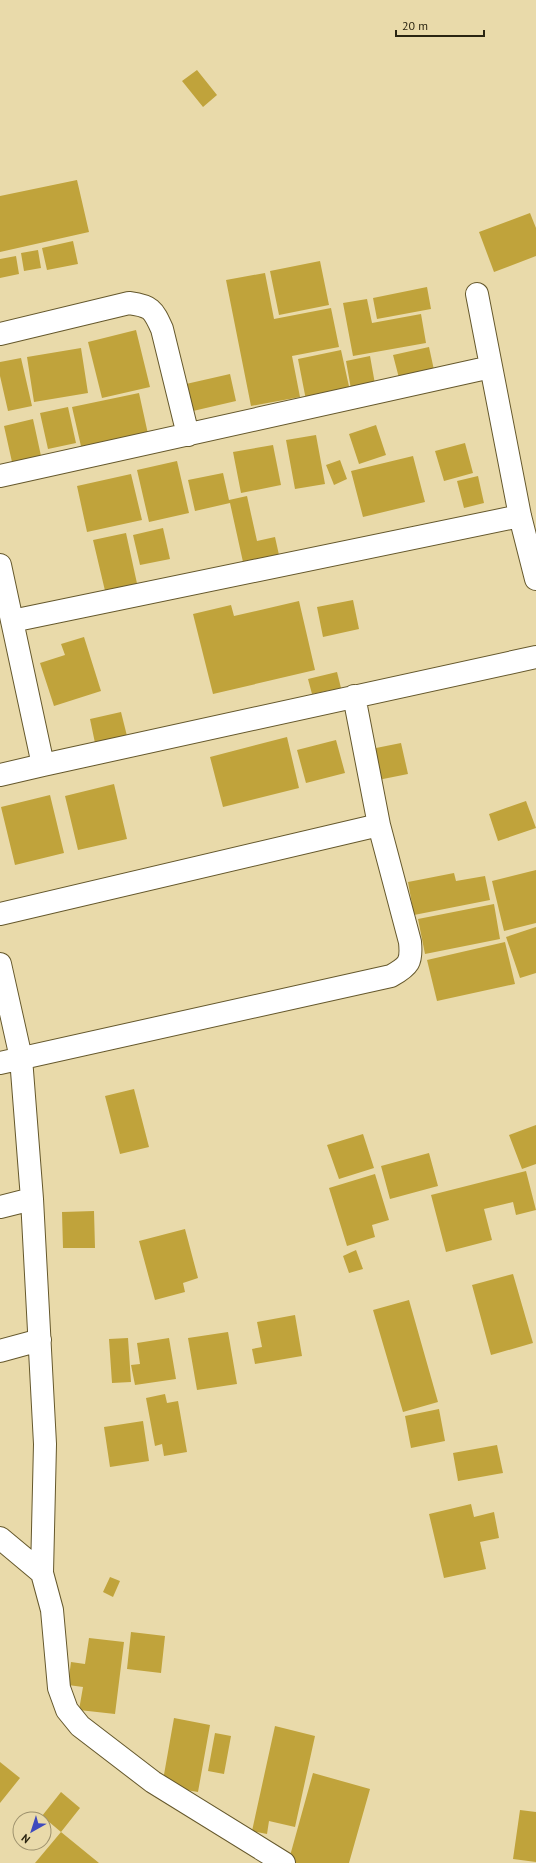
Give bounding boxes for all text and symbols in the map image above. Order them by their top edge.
scale bar [396,12,484,38]
text: 20 m [402,18,428,33]
north arrow [12,1811,52,1851]
text: N [18,1831,33,1846]

